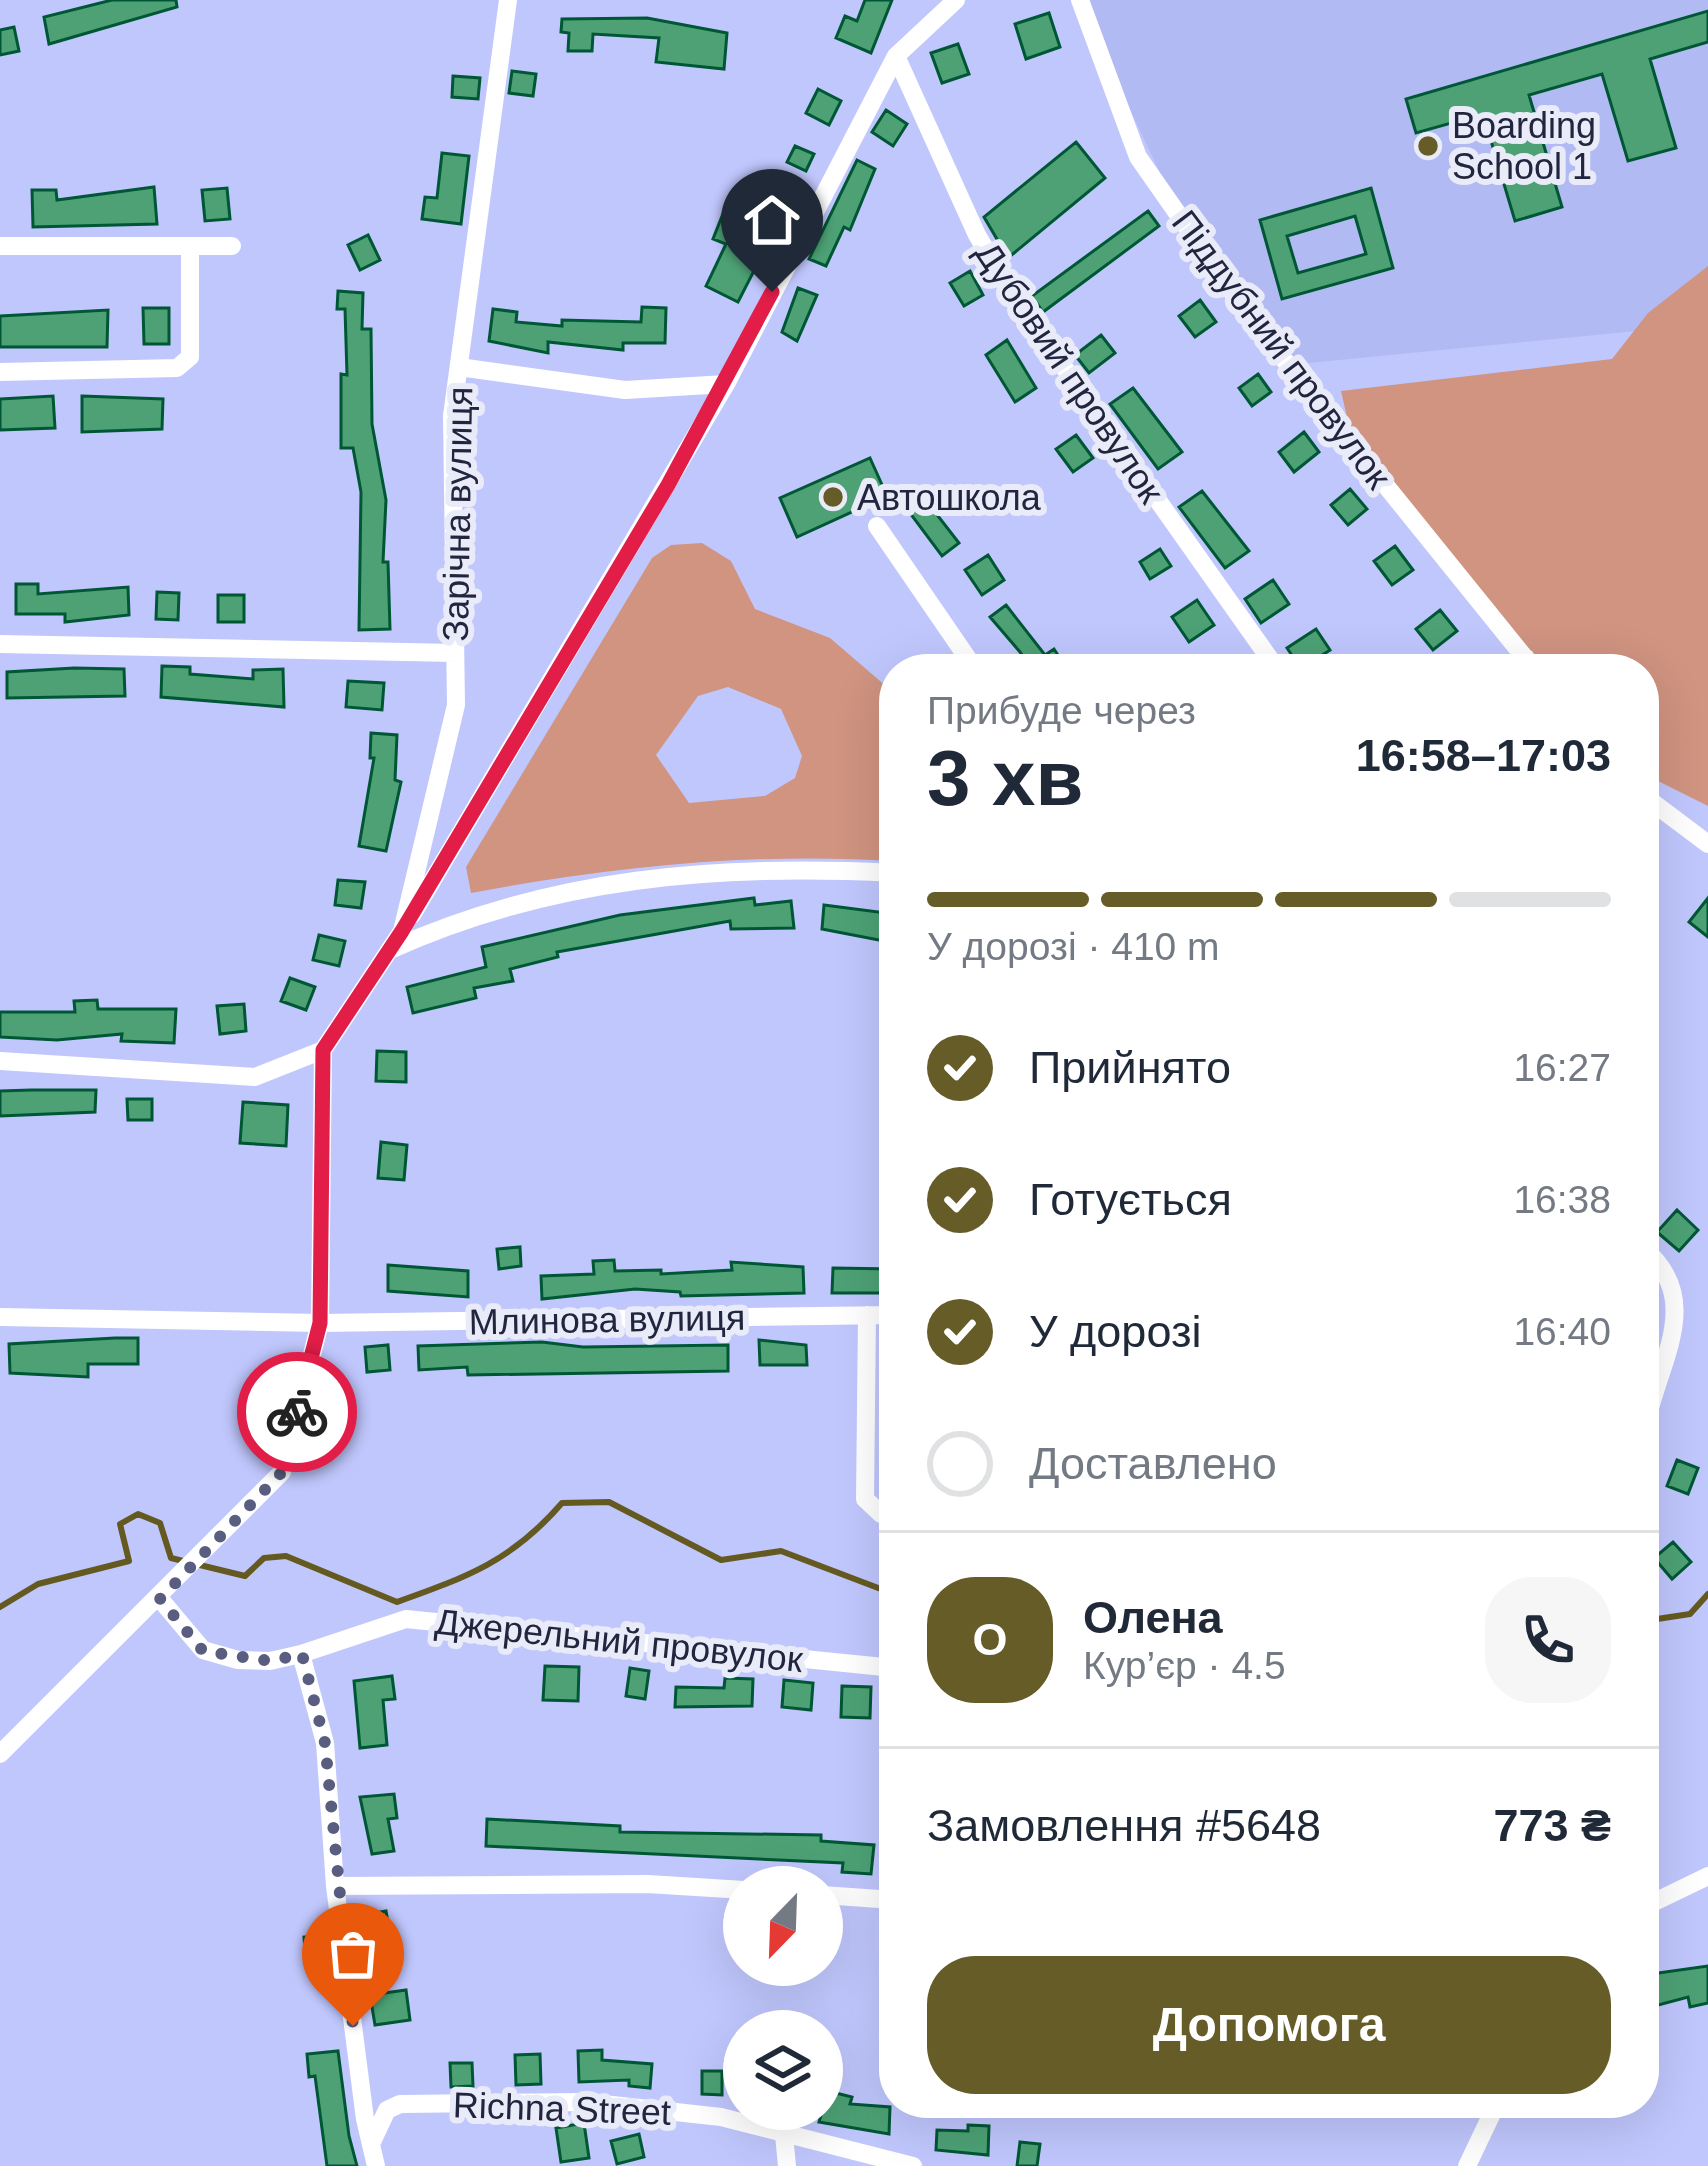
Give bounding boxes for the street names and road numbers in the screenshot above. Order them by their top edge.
street label: Піддубний провулок [1164,202,1400,497]
street label: Дубовий провулок [967,234,1172,511]
street label: Зарічна вулиця [435,386,480,642]
street label: Млинова вулиця [468,1297,746,1342]
street label: Джерельний провулок [433,1601,805,1680]
street label: Richna Street [452,2084,672,2133]

